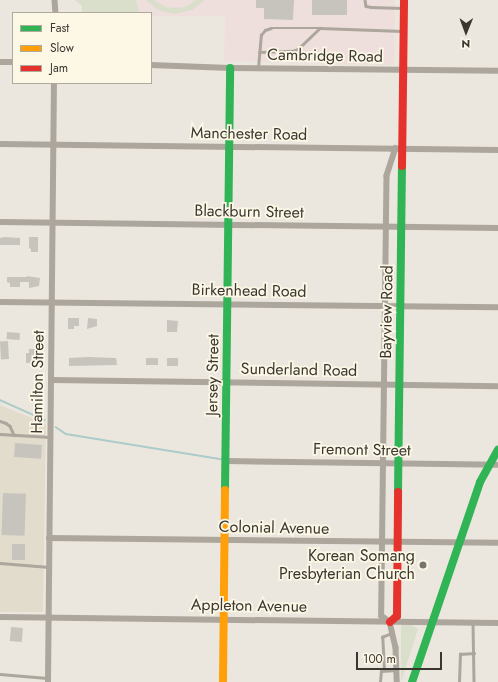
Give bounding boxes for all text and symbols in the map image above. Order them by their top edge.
legend [12,12,152,84]
north arrow [446,12,486,52]
text: Fast [50,19,69,37]
text: N [461,36,470,52]
text: Slow [50,39,74,57]
street label: Cambridge Road [267,45,383,67]
text: Jam [50,59,68,77]
street label: Manchester Road [191,123,307,145]
street label: Blackburn Street [194,201,304,223]
street label: Bayview Road [377,265,397,359]
street label: Birkenhead Road [191,280,307,302]
street label: Hamilton Street [27,330,49,434]
street label: Jersey Street [203,334,223,416]
street label: Sunderland Road [241,359,357,381]
street label: Fremont Street [313,440,411,460]
street label: Colonial Avenue [218,517,330,539]
place label: Korean Somang Presbyterian Church [279,546,415,584]
marker: Korean Somang Presbyterian Church [418,560,428,570]
street label: Appleton Avenue [191,595,307,617]
scale bar [358,644,444,670]
text: 100 m [363,650,396,668]

